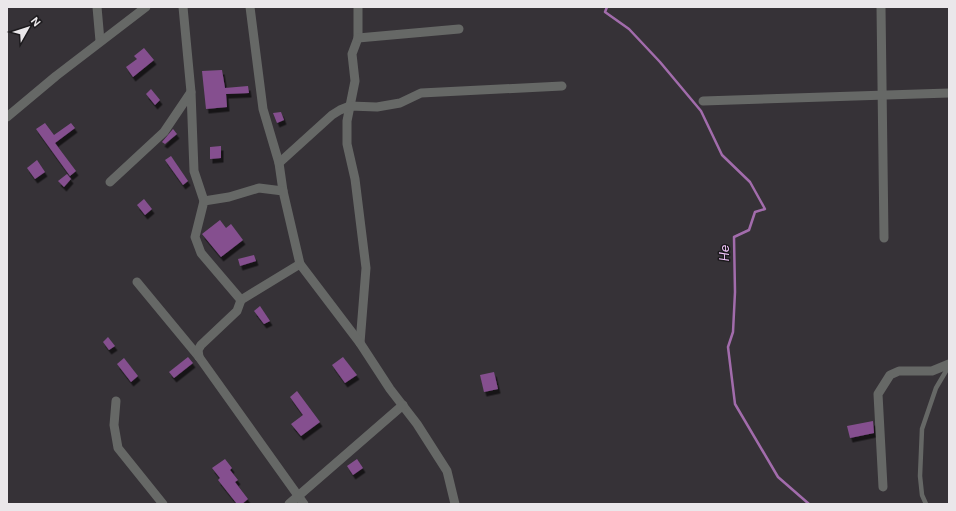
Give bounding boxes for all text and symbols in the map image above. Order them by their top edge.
north arrow [8,8,48,48]
text: N [28,14,44,29]
water label: He [716,245,733,261]

